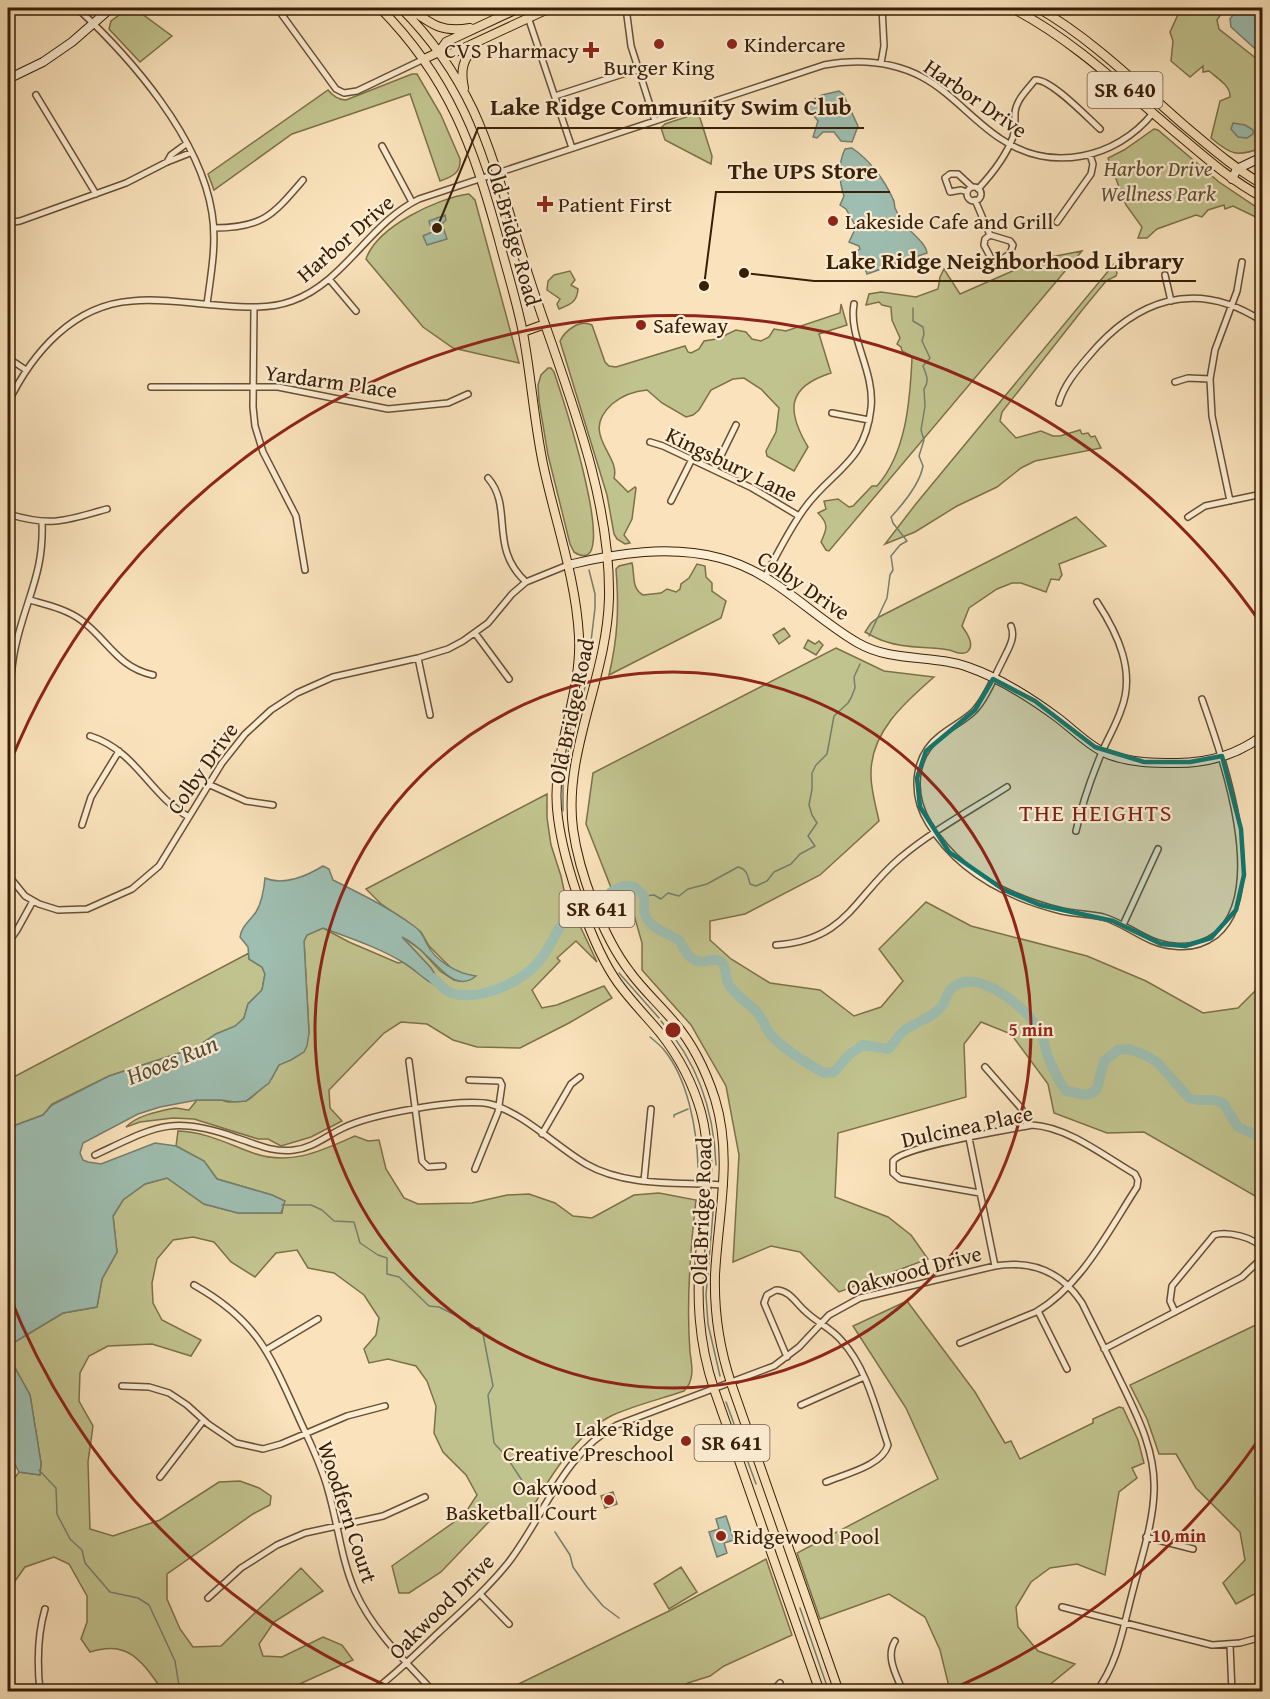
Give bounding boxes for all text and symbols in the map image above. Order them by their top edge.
place label: Kindercare [744,28,846,60]
place label: CVS Pharmacy [444,34,579,66]
marker: Burger King [652,37,666,51]
marker: Kindercare [725,37,739,51]
marker: CVS Pharmacy [584,43,598,57]
street label: Harbor Drive [918,50,1034,146]
place label: Burger King [603,51,715,83]
road number: SR 640 [1088,72,1162,108]
callout: Lake Ridge Community Swim Club [478,86,864,128]
text: Lake Ridge Community Swim Club [490,89,852,124]
callout: The UPS Store [716,150,890,192]
park label: Harbor Drive Wellness Park [1100,152,1217,209]
text: The UPS Store [728,153,878,188]
street label: Old Bridge Road [478,159,550,310]
street label: Harbor Drive [289,187,401,289]
place label: Patient First [558,188,672,220]
marker: Patient First [536,195,554,213]
place label: Lakeside Cafe and Grill [845,205,1053,237]
marker: Lakeside Cafe and Grill [826,214,840,228]
callout: Lake Ridge Neighborhood Library [814,239,1196,281]
text: Lake Ridge Neighborhood Library [826,243,1185,278]
place label: Safeway [653,309,728,341]
marker: Safeway [634,318,648,332]
street label: Yardarm Place [263,356,399,406]
street label: Kingsbury Lane [661,418,803,510]
street label: Colby Drive [751,542,857,628]
street label: Old Bridge Road [540,635,602,787]
street label: Colby Drive [159,715,245,821]
district label: THE HEIGHTS [1019,795,1173,830]
road number: SR 641 [560,891,634,927]
text: 5 min [1009,1016,1054,1043]
centre of rings [663,1020,683,1040]
water label: Hooes Run [120,1025,223,1094]
street label: Dulcinea Place [898,1096,1036,1156]
street label: Old Bridge Road [682,1136,720,1285]
street label: Oakwood Drive [843,1237,985,1303]
place label: Lake Ridge Creative Preschool [503,1412,674,1469]
road number: SR 641 [694,1425,770,1461]
marker: Lake Ridge Creative Preschool [679,1434,693,1448]
street label: Woodfern Court [310,1437,386,1587]
place label: Oakwood Basketball Court [446,1471,597,1528]
marker: Oakwood Basketball Court [602,1493,616,1507]
place label: Ridgewood Pool [733,1520,880,1552]
text: 10 min [1152,1522,1206,1549]
marker: Ridgewood Pool [714,1529,728,1543]
street label: Oakwood Drive [381,1546,501,1666]

